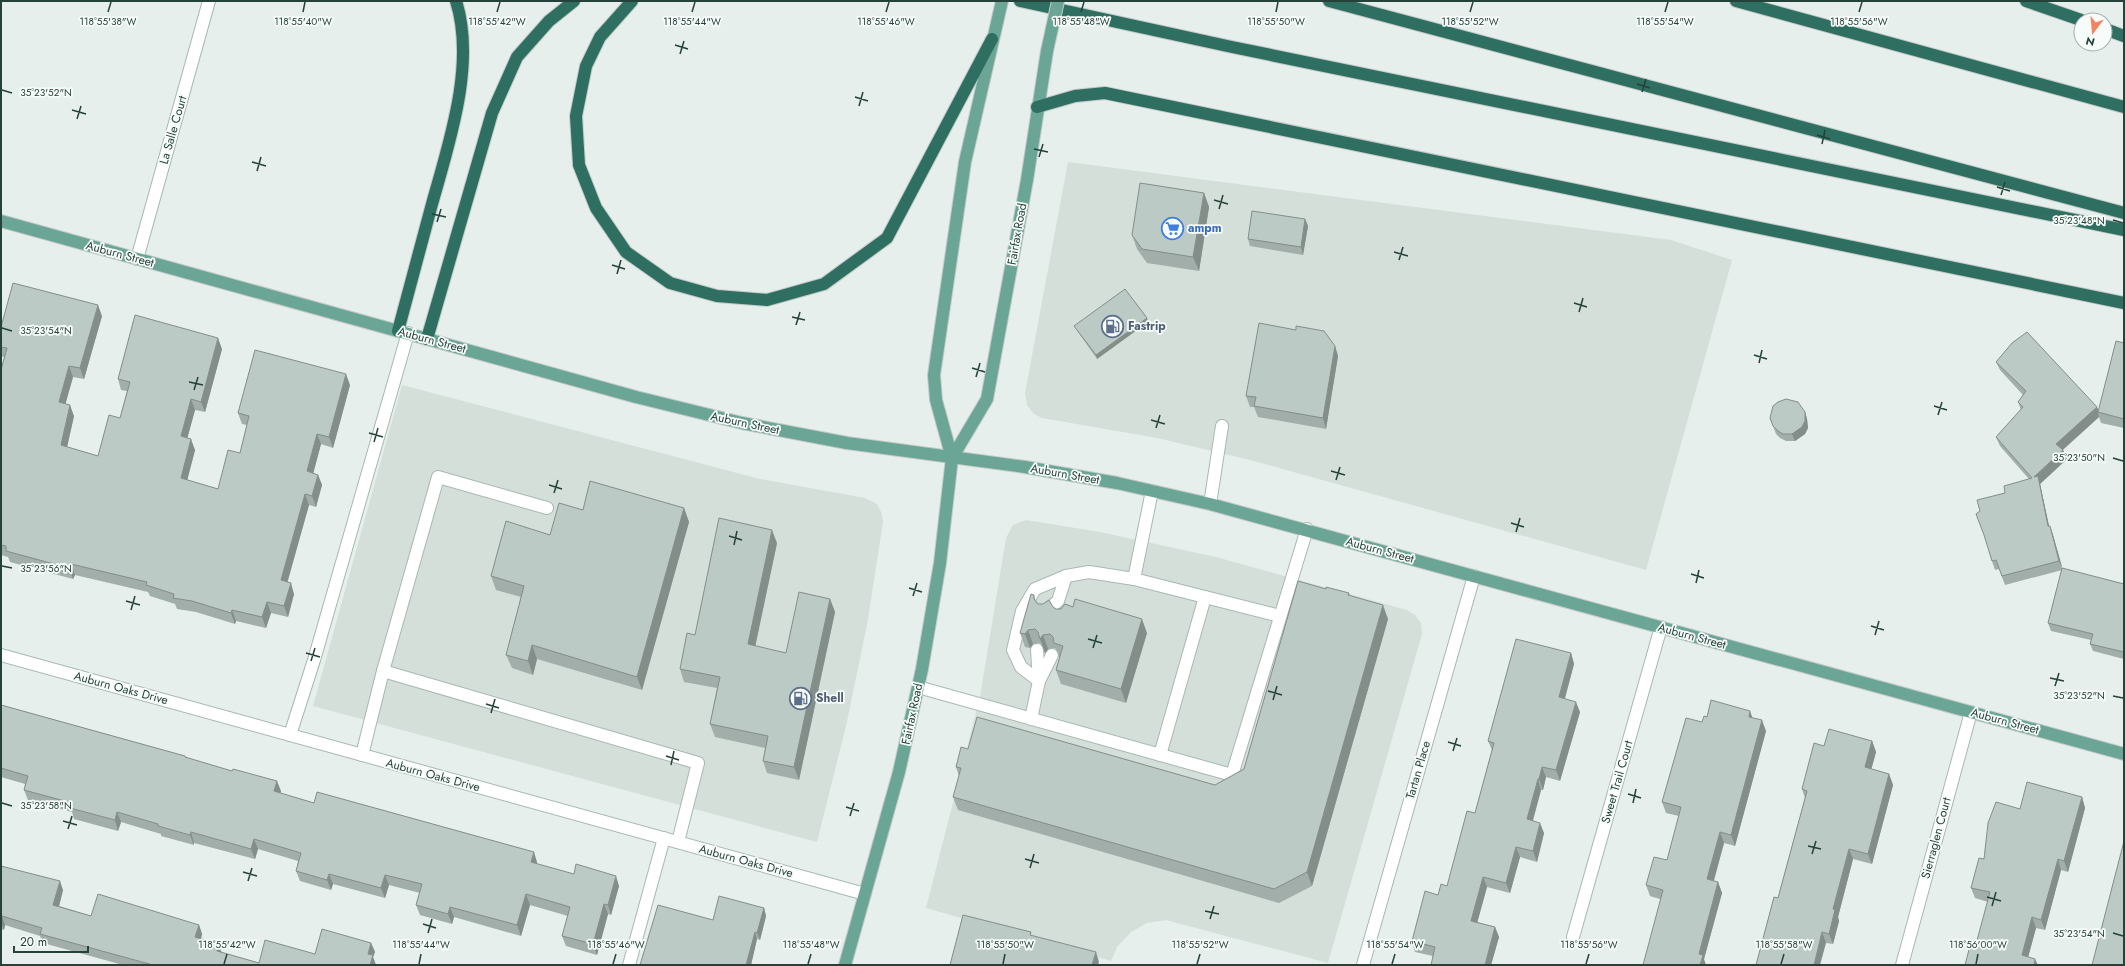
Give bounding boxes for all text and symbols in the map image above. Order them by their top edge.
north arrow [2073,12,2113,52]
text: 118°55'38"W [80,14,137,29]
text: 118°55'40"W [274,14,332,29]
text: 118°55'42"W [468,14,526,29]
text: 118°55'44"W [663,14,721,29]
text: 118°55'46"W [857,14,915,29]
text: 118°55'48"W [1052,14,1110,29]
text: 118°55'50"W [1247,14,1305,29]
text: 118°55'52"W [1441,14,1499,29]
text: 118°55'54"W [1636,14,1694,29]
text: 118°55'56"W [1830,14,1888,29]
text: N [2084,33,2097,51]
text: 35°23'52"N [20,85,72,100]
street label: La Salle Court [155,94,191,166]
street label: Fairfax Road [1003,202,1031,266]
text: 35°23'48"N [2053,213,2105,228]
supermarket icon: ampm [1160,215,1186,241]
place label: ampm [1188,219,1222,237]
street label: Auburn Street [84,236,156,272]
fuel station icon: Fastrip [1099,313,1125,339]
place label: Fastrip [1128,317,1166,335]
street label: Auburn Street [396,322,468,358]
text: 35°23'54"N [20,323,72,338]
street label: Auburn Street [709,407,781,439]
text: 35°23'50"N [2053,450,2105,465]
street label: Auburn Street [1029,459,1101,489]
street label: Auburn Street [1344,532,1416,568]
text: 35°23'56"N [20,561,72,576]
street label: Auburn Street [1656,618,1728,654]
street label: Auburn Oaks Drive [72,667,170,709]
street label: Fairfax Road [897,682,927,746]
fuel station icon: Shell [788,685,814,711]
text: 35°23'52"N [2053,688,2105,703]
place label: Shell [816,689,844,707]
street label: Auburn Street [1969,703,2041,739]
street label: Sweet Trail Court [1597,738,1637,826]
street label: Tartan Place [1401,739,1435,801]
street label: Auburn Oaks Drive [384,754,482,796]
street label: Sierraglen Court [1916,795,1956,881]
text: 35°23'58"N [20,798,72,813]
street label: Auburn Oaks Drive [697,840,795,882]
text: 35°23'54"N [2053,926,2105,941]
scale bar [14,928,88,954]
text: 20 m [20,933,47,951]
text: 118°55'42"W [198,937,256,952]
text: 118°55'44"W [392,937,450,952]
text: 118°55'46"W [587,937,645,952]
text: 118°55'48"W [782,937,840,952]
text: 118°55'50"W [976,937,1034,952]
text: 118°55'52"W [1171,937,1229,952]
text: 118°55'54"W [1366,937,1424,952]
text: 118°55'56"W [1560,937,1618,952]
text: 118°55'58"W [1755,937,1813,952]
text: 118°56'00"W [1949,937,2007,952]

